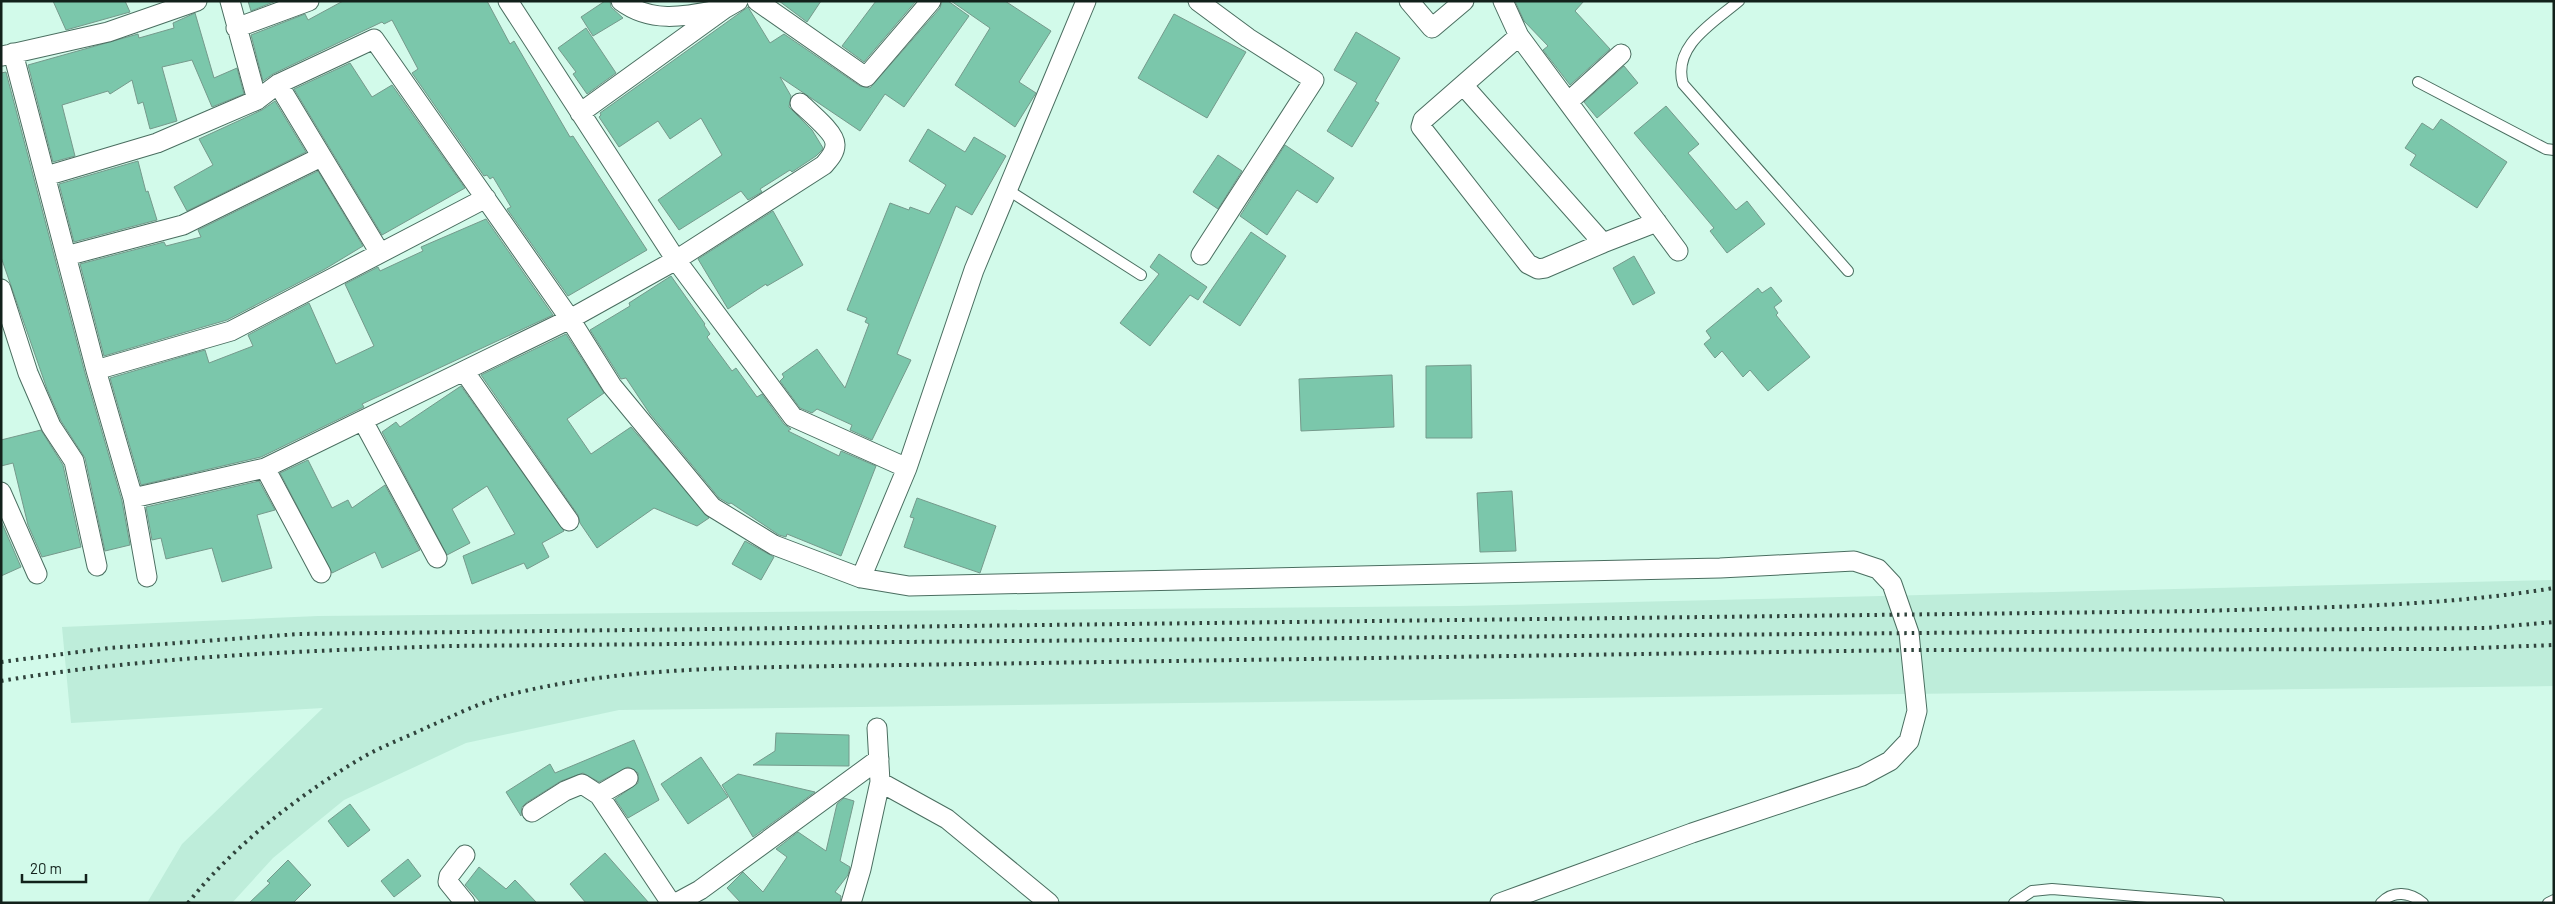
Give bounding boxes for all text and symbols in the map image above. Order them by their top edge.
scale bar [22,852,86,884]
text: 20 m [30,859,62,877]

